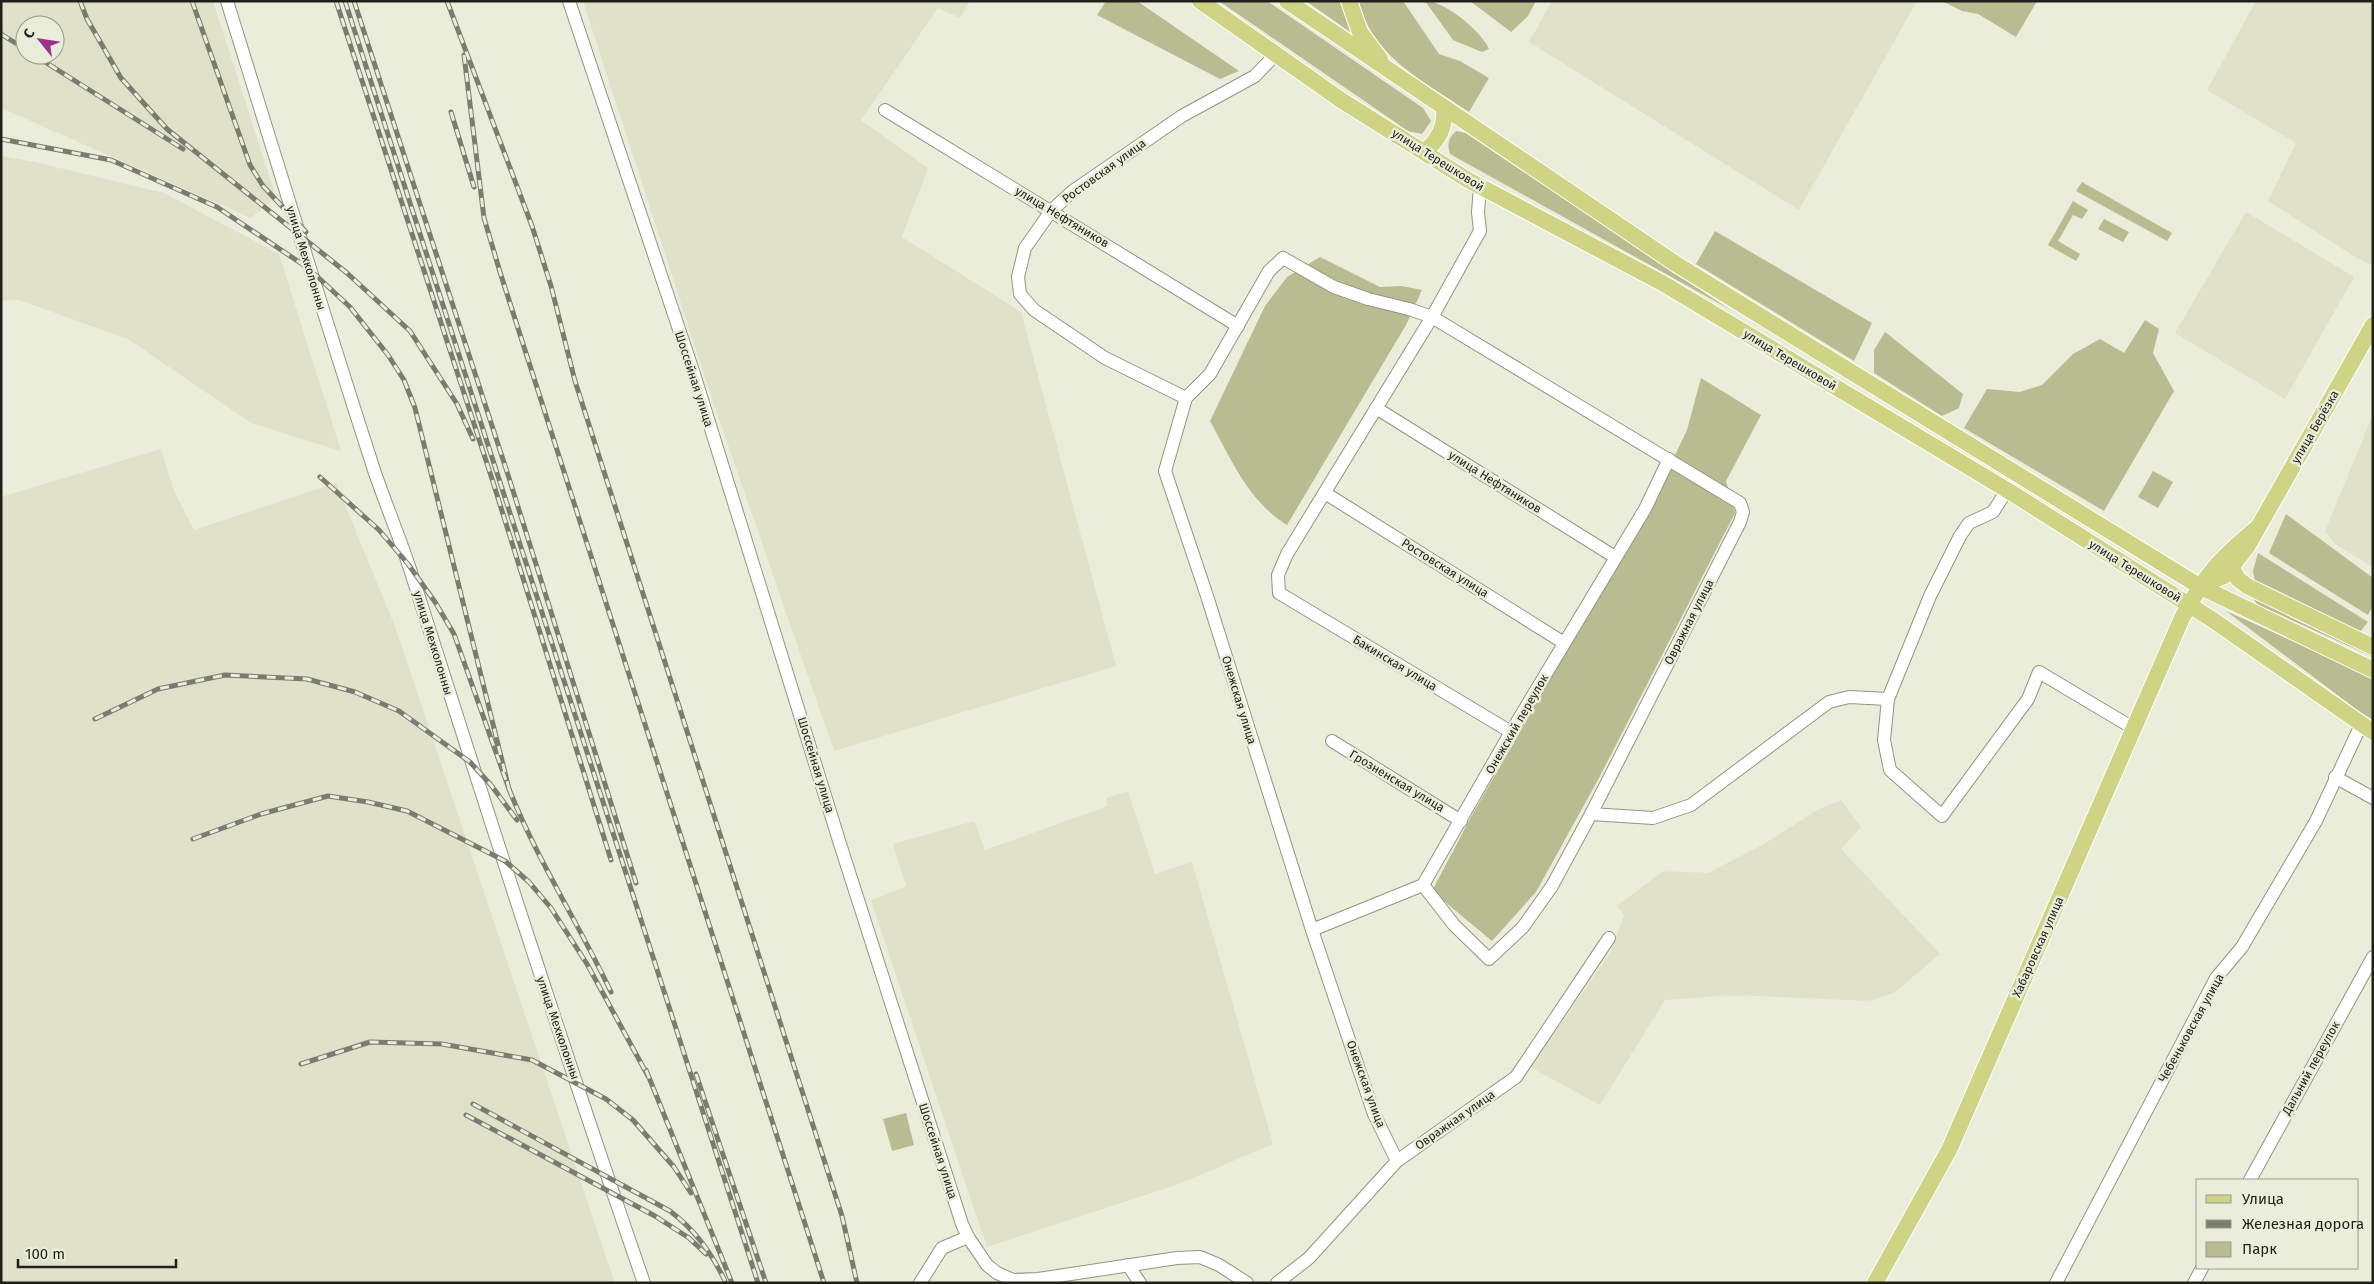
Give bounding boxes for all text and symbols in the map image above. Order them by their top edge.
north arrow [15,15,65,65]
text: С [20,26,39,41]
street label: улица Терешковой [1389,126,1487,194]
street label: Ростовская улица [1060,136,1148,206]
street label: улица Нефтяников [1013,183,1112,251]
street label: улица Мехколонны [283,204,329,312]
street label: улица Терешковой [1741,327,1839,393]
street label: Шоссейная улица [672,329,716,429]
street label: улица Берёзка [2288,388,2342,466]
street label: улица Нефтяников [1446,448,1544,516]
street label: Ростовская улица [1399,536,1491,600]
street label: улица Терешковой [2086,537,2184,605]
street label: Овражная улица [1661,577,1717,667]
street label: улица Мехколонны [410,589,456,697]
street label: Бакинская улица [1350,632,1440,694]
street label: Онежская улица [1219,654,1259,746]
street label: Онежский переулок [1483,671,1552,776]
street label: Шоссейная улица [795,715,837,815]
street label: Грозненская улица [1347,747,1447,815]
street label: Хабаровская улица [2010,895,2066,999]
street label: Чебеньковская улица [2155,971,2227,1085]
street label: улица Мехколонны [534,975,582,1081]
street label: Дальний переулок [2279,1018,2343,1118]
street label: Онежская улица [1344,1038,1388,1130]
street label: Овражная улица [1412,1087,1498,1153]
street label: Шоссейная улица [916,1101,960,1201]
legend [2196,1179,2359,1269]
text: Улица [2242,1190,2284,1208]
text: Железная дорога [2242,1215,2364,1233]
scale bar [18,1236,175,1268]
text: Парк [2242,1240,2277,1258]
text: 100 m [25,1245,65,1263]

